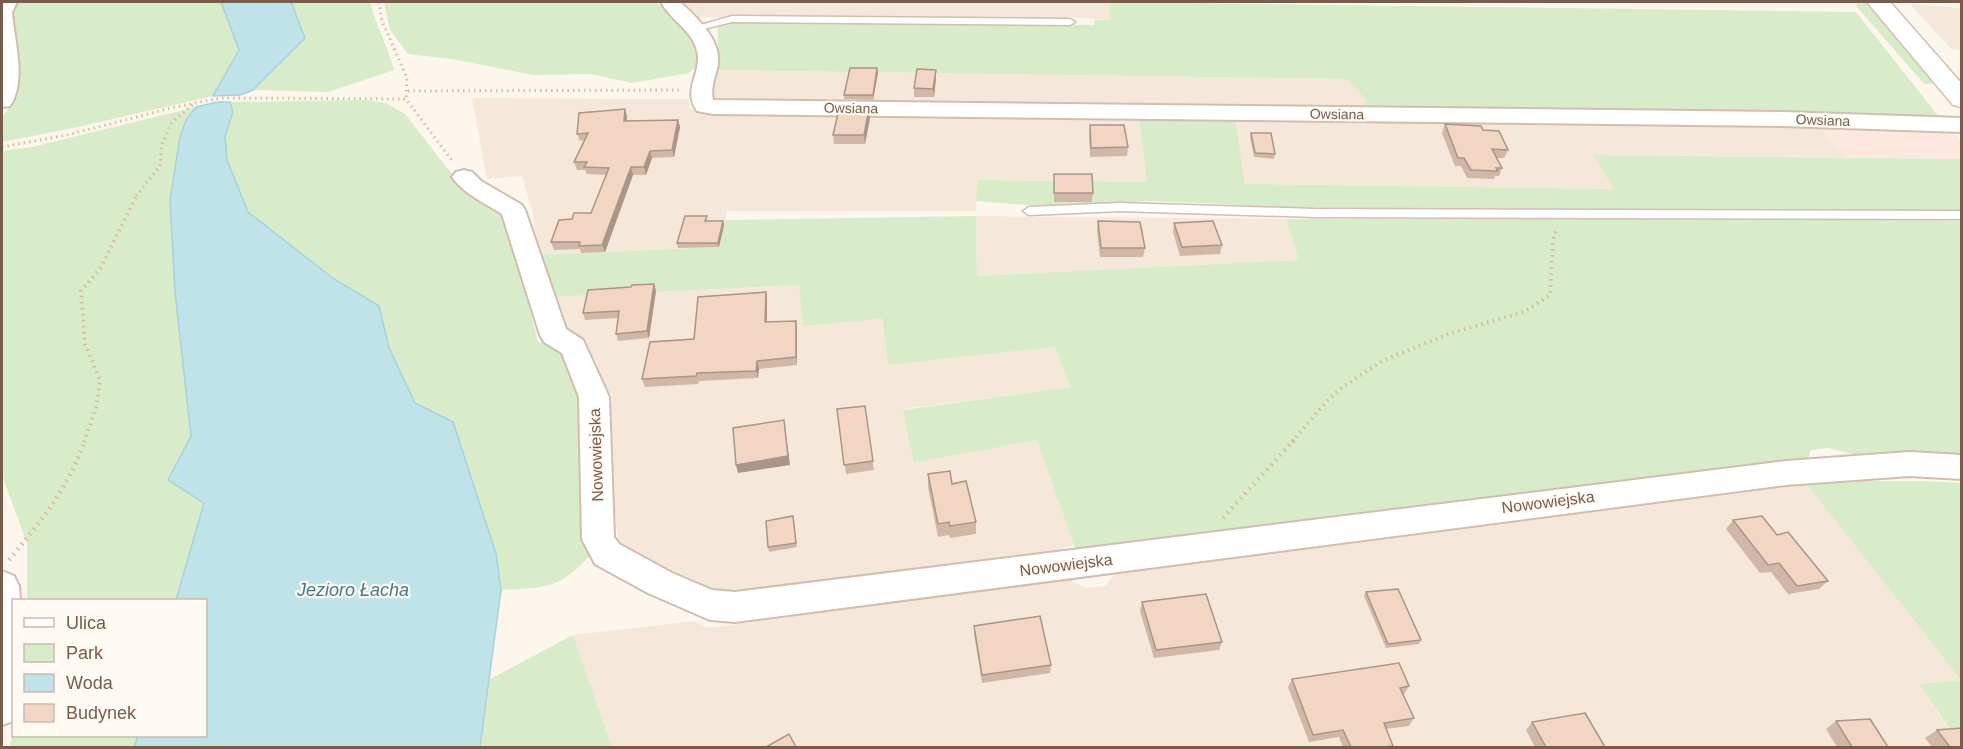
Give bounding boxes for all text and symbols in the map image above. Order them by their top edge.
street label: Owsiana [824,100,879,116]
street label: Owsiana [1310,106,1365,122]
street label: Owsiana [1796,111,1851,129]
street label: Nowowiejska [586,408,606,502]
street label: Nowowiejska [1501,488,1595,516]
street label: Nowowiejska [1019,551,1113,579]
water label: Jezioro Łacha [296,580,409,600]
legend [12,599,207,737]
text: Ulica [66,613,107,633]
text: Park [66,643,104,663]
text: Woda [66,673,114,693]
text: Budynek [66,703,137,723]

